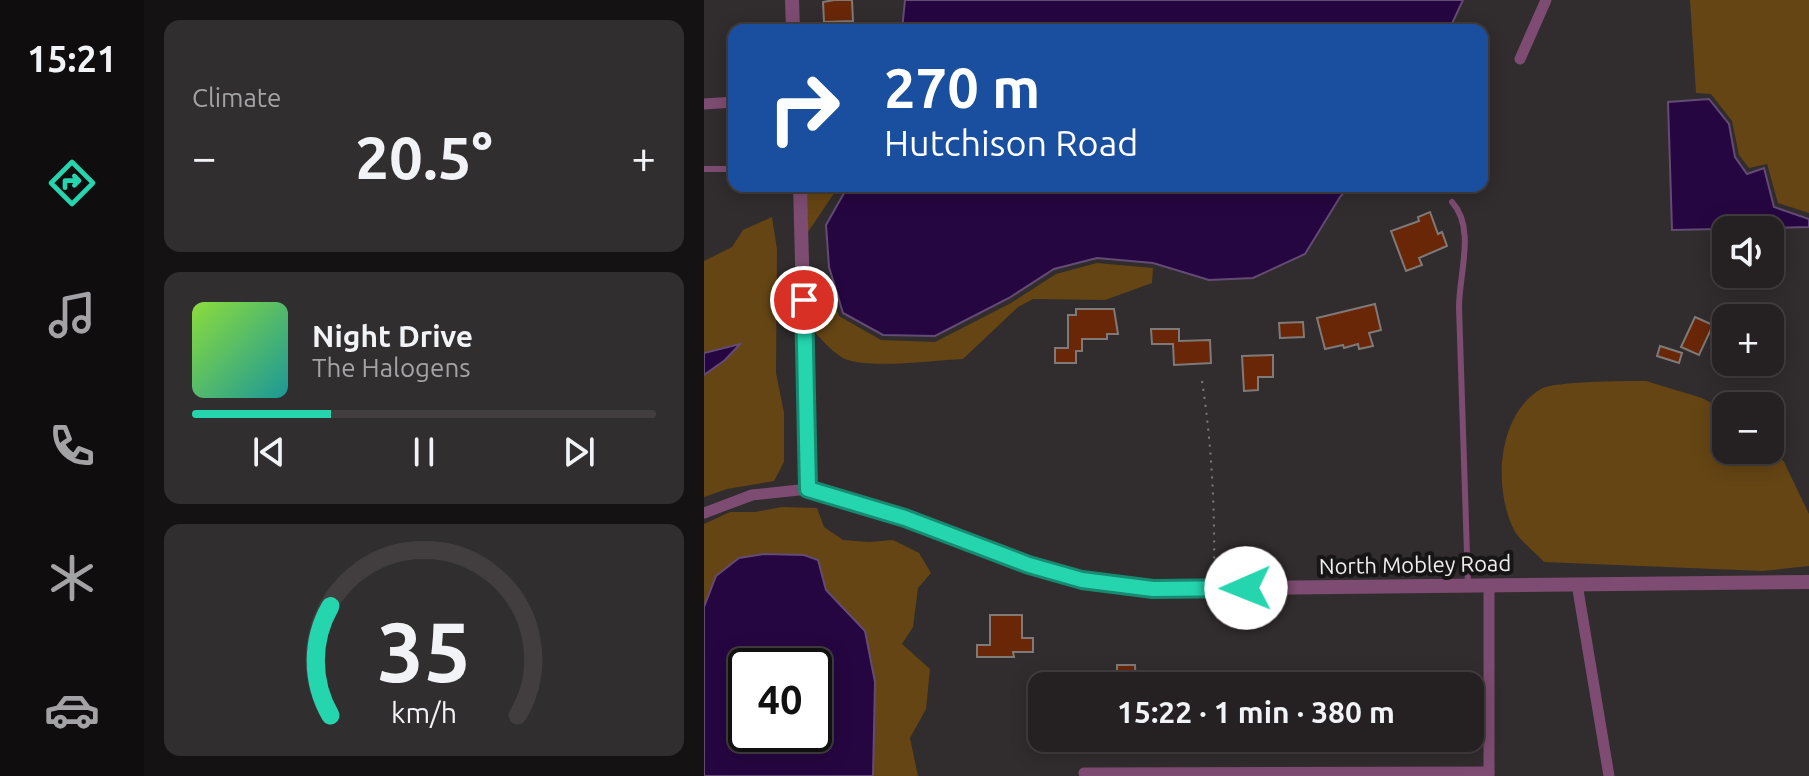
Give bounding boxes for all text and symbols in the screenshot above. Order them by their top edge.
text: 15:21 [27,38,117,79]
icon: right [752,56,856,160]
text: 270 m [884,56,1040,119]
text: Climate [192,83,281,112]
text: Hutchison Road [884,122,1138,163]
text: 20.5° [355,123,493,190]
text: − [192,132,217,181]
text: + [631,132,656,181]
icon: directions [44,155,100,211]
map controls [1712,216,1784,464]
button: sound [1712,216,1784,288]
pin [770,266,838,334]
icon: arrive [782,278,826,322]
icon: music [44,287,100,343]
button: + [1712,304,1784,376]
text: Night Drive [312,319,473,353]
text: The Halogens [312,353,471,382]
button: − [1712,392,1784,464]
icon: phone [44,418,100,474]
icon: previous [247,430,291,474]
icon: pause [402,430,446,474]
icon: next [557,430,601,474]
position arrow [1204,546,1288,630]
icon: climate [44,550,100,606]
street label: North Mobley Road [1319,550,1511,578]
text: 35 [377,604,471,698]
speed limit sign: 40 [728,648,832,752]
icon: car [44,682,100,738]
text: 15:22 · 1 min · 380 m [1117,695,1395,729]
text: km/h [391,696,457,728]

